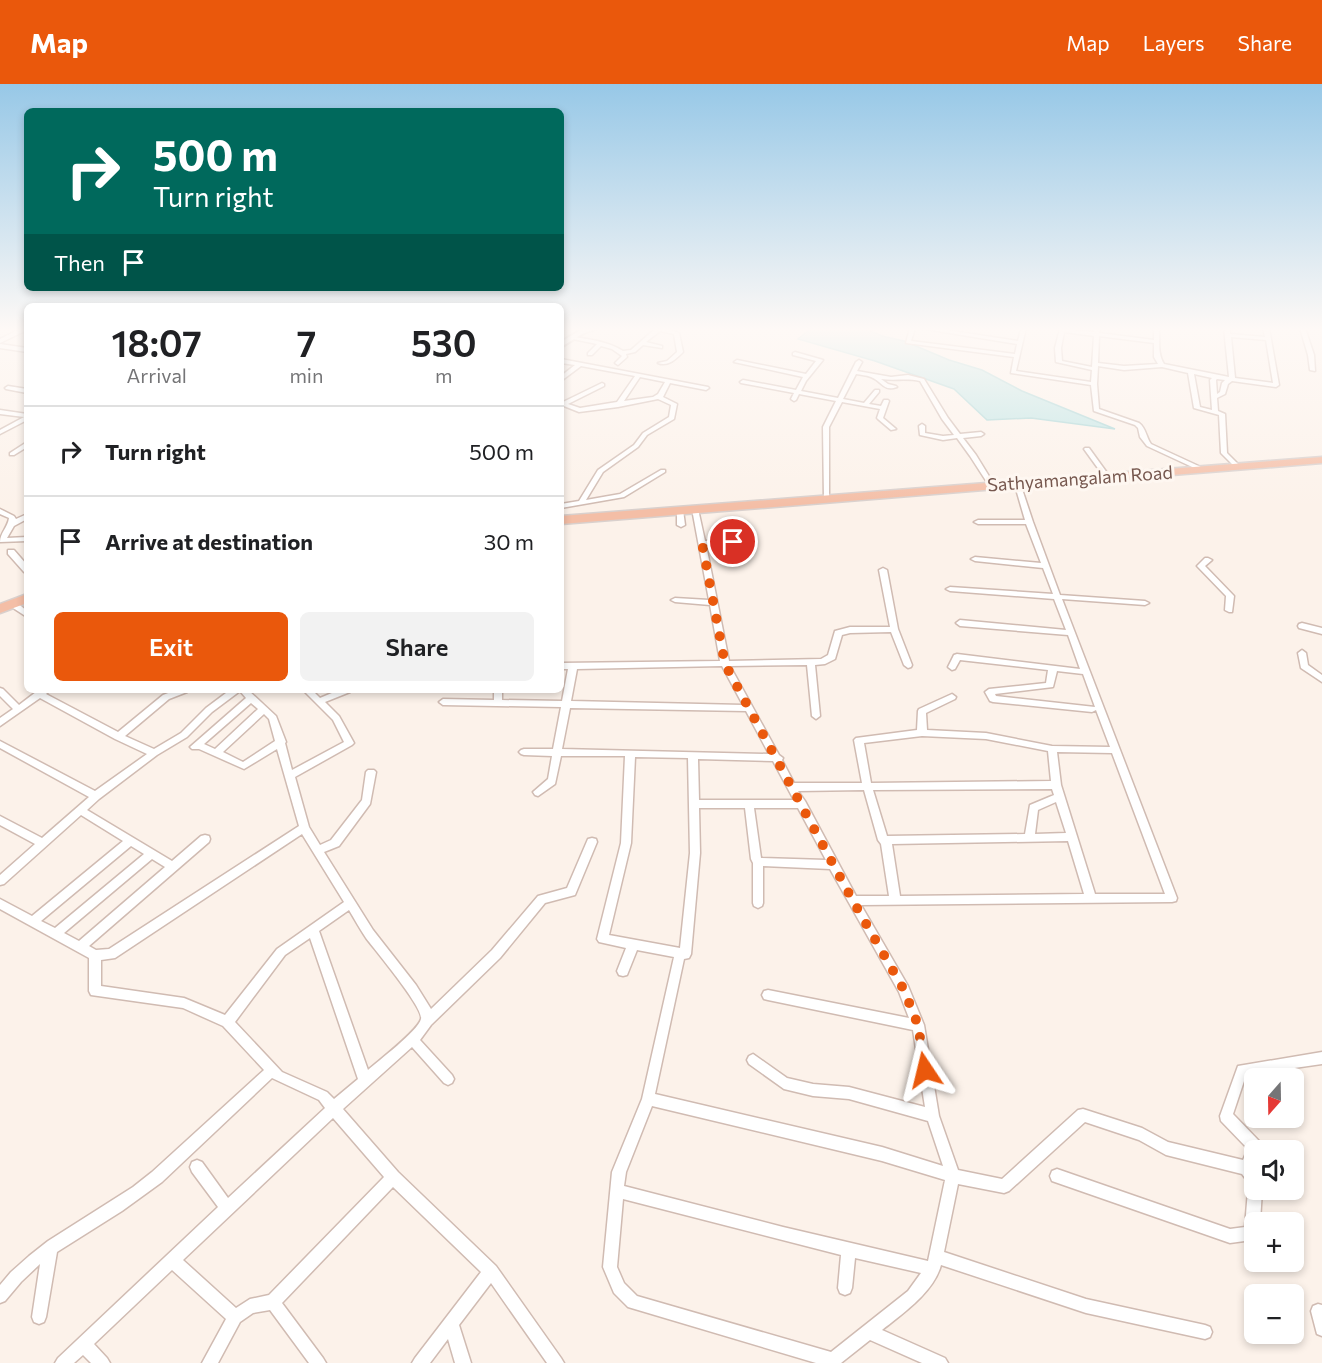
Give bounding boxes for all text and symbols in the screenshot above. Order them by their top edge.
text: Map [30,25,88,59]
text: Map [1066,30,1110,55]
text: Layers [1143,30,1205,55]
text: Share [1238,30,1292,55]
text: 500 m [153,128,278,180]
icon: right [54,132,132,210]
text: Turn right [153,180,273,213]
icon: arrive [117,246,150,279]
text: Then [54,249,105,276]
text: 18:07 [112,320,202,364]
text: 7 [297,320,316,364]
text: 530 [411,320,476,364]
text: Arrival [126,363,187,387]
text: min [289,363,323,387]
text: m [435,363,452,387]
icon: right [54,435,87,468]
text: Turn right [105,438,206,465]
text: 500 m [469,438,534,465]
street label: Sathyamangalam Road [987,461,1173,495]
pin [707,516,758,567]
icon: arrive [54,525,87,558]
icon: arrive [716,525,749,558]
text: Arrive at destination [105,528,313,555]
text: 30 m [484,528,534,555]
button: Exit [54,612,288,681]
button: Share [300,612,534,681]
position arrow [893,1038,957,1102]
north arrow [1244,1068,1304,1128]
map controls [1244,1068,1304,1344]
button: sound [1244,1140,1304,1200]
button: + [1244,1212,1304,1272]
button: − [1244,1284,1304,1344]

